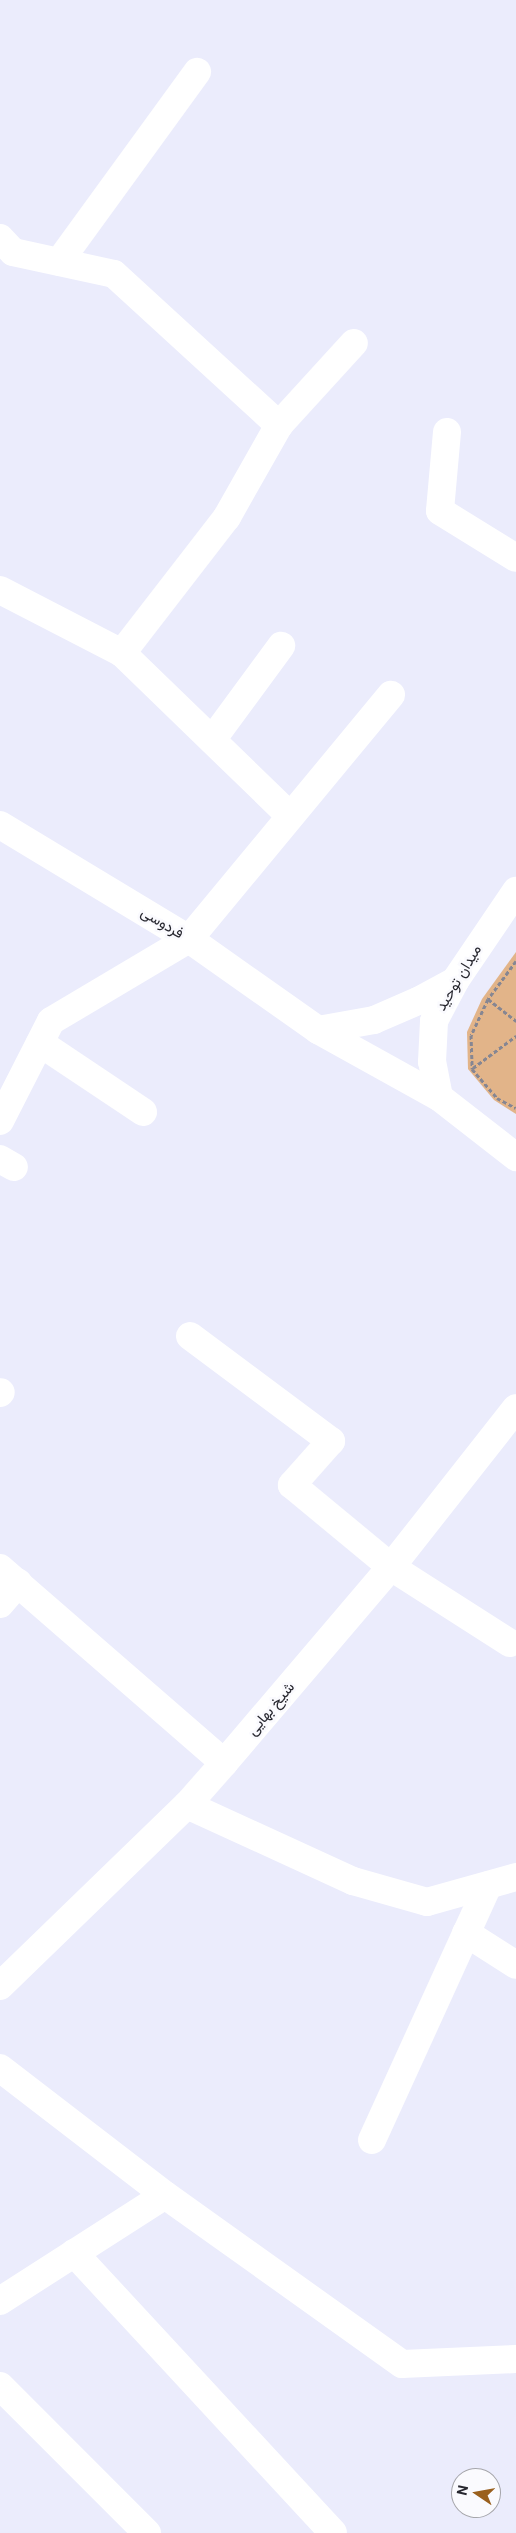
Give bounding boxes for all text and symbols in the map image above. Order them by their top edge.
street label: فردوسی [137,903,187,943]
street label: میدان توحید [432,942,486,1014]
street label: شیخ بهایی [243,1679,299,1739]
north arrow [451,2468,501,2518]
text: N [453,2484,471,2497]

